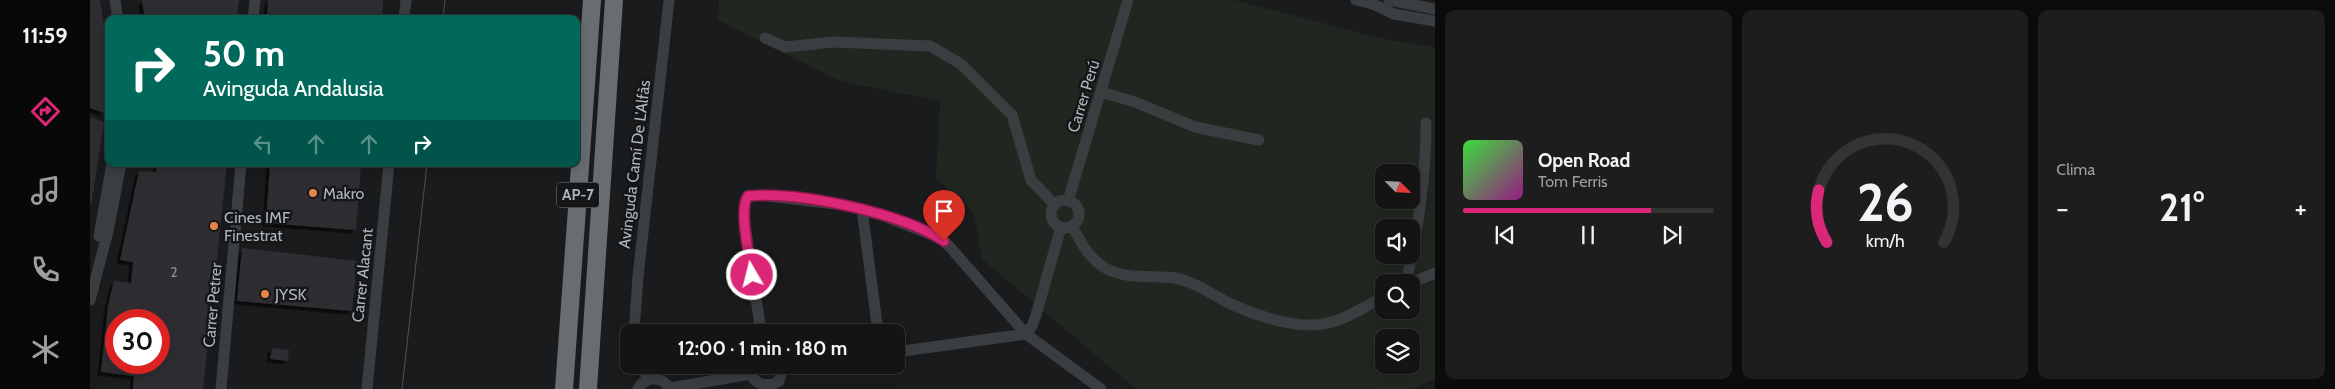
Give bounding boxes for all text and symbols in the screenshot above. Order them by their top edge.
text: 11:59 [22,22,68,49]
text: 50 m [203,32,285,75]
icon: right [120,35,185,100]
street label: Carrer Perú [1063,58,1104,135]
text: Avinguda Andalusia [203,75,383,102]
street label: Avinguda Camí De L'Alfàs [615,78,654,249]
icon: directions [28,94,63,129]
icon: left [249,130,277,158]
icon: ahead [302,130,330,158]
icon: ahead [355,130,383,158]
icon: right [408,130,436,158]
text: Open Road [1538,149,1630,172]
text: Clima [2056,160,2095,179]
north arrow [1375,164,1420,209]
map controls [1375,164,1420,374]
text: 26 [1857,171,1913,234]
text: Tom Ferris [1538,172,1608,191]
icon: music [28,173,63,208]
road number: AP-7 [557,182,599,208]
place label: Makro [323,184,365,203]
text: 21° [2159,184,2204,231]
marker: Makro [307,187,319,199]
pin [923,190,965,241]
text: − [2056,191,2069,225]
text: + [2295,191,2307,225]
icon: arrive [930,197,958,225]
place label: Cines IMF Finestrat [224,208,291,245]
button: sound [1375,219,1420,264]
marker: Cines IMF Finestrat [208,220,220,232]
icon: previous [1491,221,1519,249]
icon: pause [1574,221,1602,249]
icon: next [1658,221,1686,249]
street label: Carrer Alacant [348,226,377,323]
text: km/h [1865,230,1905,251]
position arrow [725,248,777,300]
icon: phone [28,252,63,287]
street label: Carrer Petrer [199,261,226,348]
house number: 2 [170,263,178,281]
button: search [1375,274,1420,319]
place label: JYSK [274,285,307,304]
marker: JYSK [259,288,271,300]
speed limit sign: 30 [105,309,170,374]
button: layers [1375,329,1420,374]
icon: climate [28,332,63,367]
text: 12:00 · 1 min · 180 m [678,337,847,360]

